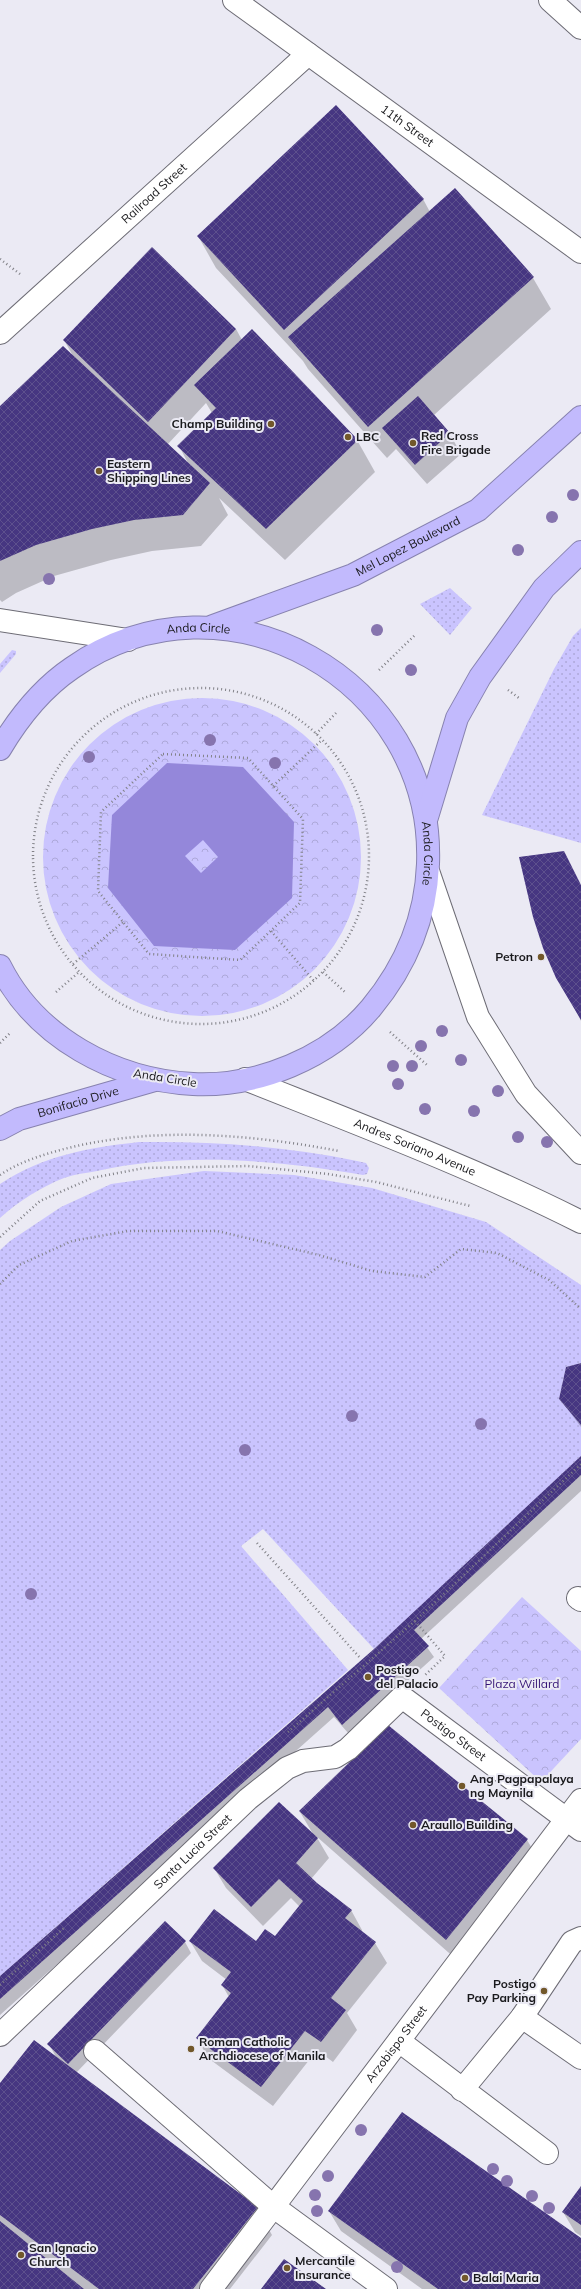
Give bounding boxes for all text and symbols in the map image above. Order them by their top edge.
street label: 11th Street [378,101,437,150]
street label: Railroad Street [118,160,190,226]
place label: Champ Building [172,416,263,431]
marker: Champ Building [266,419,276,429]
place label: Red Cross Fire Brigade [421,428,491,457]
place label: LBC [356,429,379,444]
marker: LBC [343,432,353,442]
marker: Red Cross Fire Brigade [408,438,418,448]
place label: Eastern Shipping Lines [107,456,191,485]
marker: Eastern Shipping Lines [94,466,104,476]
street label: Mel Lopez Boulevard [353,513,462,579]
street label: Anda Circle [165,620,231,637]
street label: Anda Circle [419,820,436,886]
place label: Petron [495,949,533,964]
marker: Petron [536,952,546,962]
street label: Anda Circle [132,1065,198,1090]
street label: Bonifacio Drive [36,1083,120,1120]
street label: Andres Soriano Avenue [352,1115,478,1179]
place label: Postigo del Palacio [376,1662,438,1691]
marker: Postigo del Palacio [363,1672,373,1682]
park label: Plaza Willard [485,1676,559,1691]
street label: Postigo Street [418,1705,489,1764]
place label: Ang Pagpapalaya ng Maynila [470,1771,574,1800]
marker: Ang Pagpapalaya ng Maynila [457,1781,467,1791]
street label: Santa Lucia Street [150,1811,234,1892]
place label: Araullo Building [421,1817,513,1832]
marker: Araullo Building [408,1820,418,1830]
place label: Postigo Pay Parking [467,1976,536,2005]
marker: Postigo Pay Parking [539,1986,549,1996]
street label: Arzobispo Street [362,2002,430,2085]
place label: Roman Catholic Archdiocese of Manila [199,2034,326,2063]
marker: Roman Catholic Archdiocese of Manila [186,2044,196,2054]
place label: San Ignacio Church [29,2240,97,2269]
marker: San Ignacio Church [16,2250,26,2260]
place label: Mercantile Insurance [295,2253,355,2282]
marker: Mercantile Insurance [282,2263,292,2273]
place label: Balai Maria [473,2270,539,2285]
marker: Balai Maria [460,2273,470,2283]

